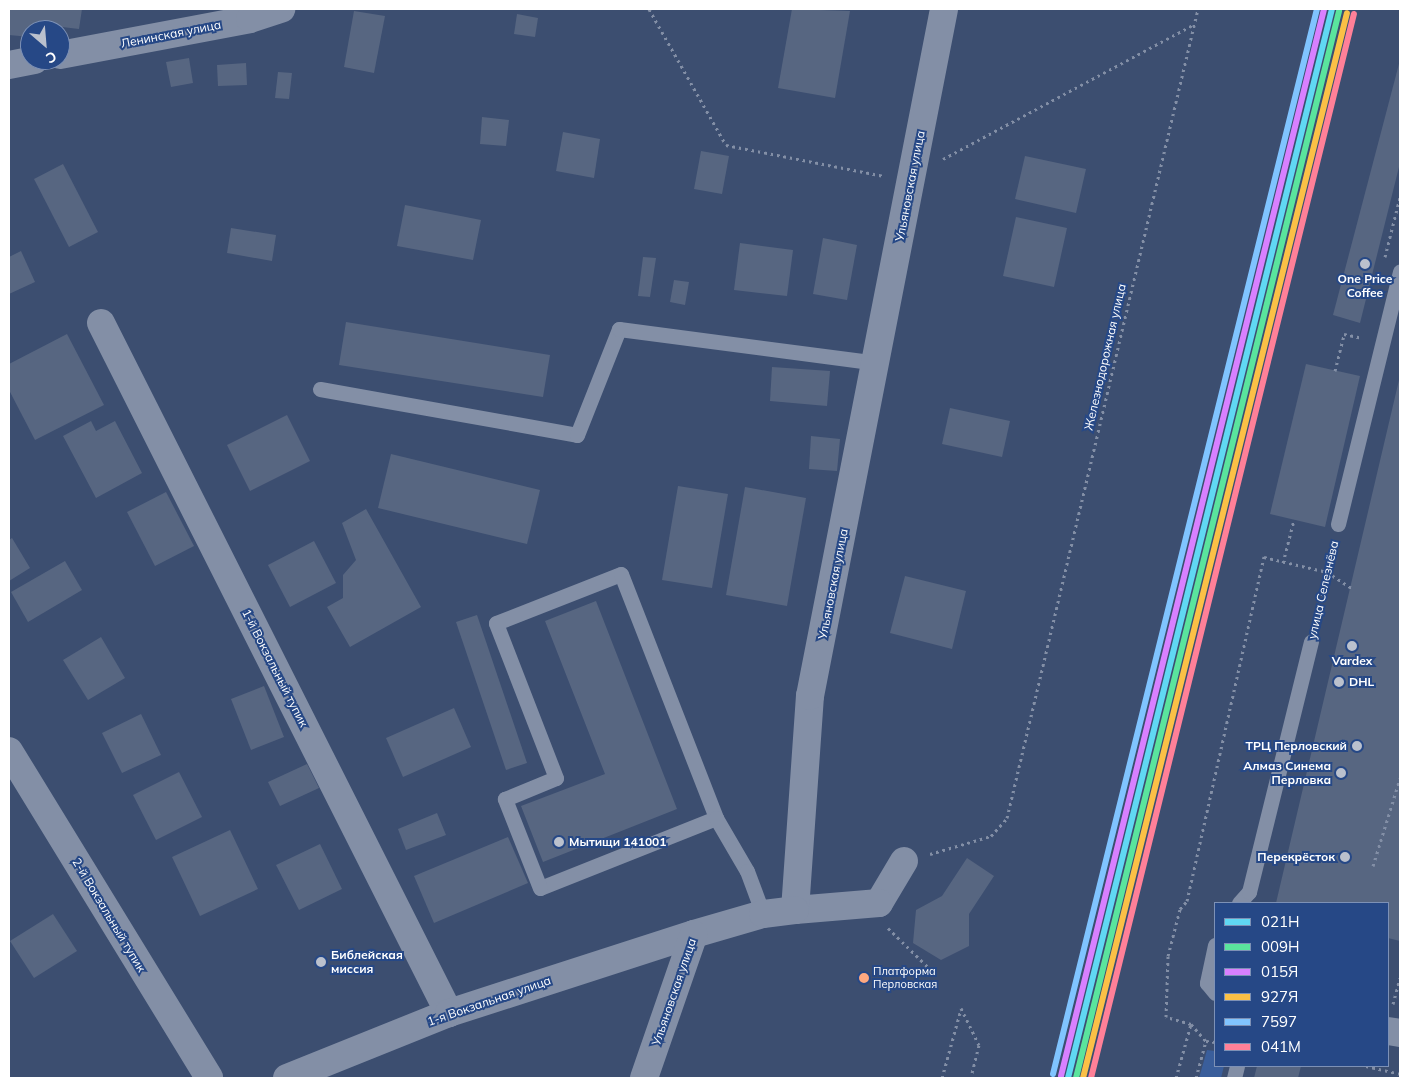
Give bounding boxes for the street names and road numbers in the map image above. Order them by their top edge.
street label: Ленинская улица [120,17,222,51]
street label: Ульяновская улица [892,129,928,243]
street label: Железнодорожная улица [1081,282,1129,432]
street label: Ульяновская улица [815,527,851,641]
street label: улица Селезнёва [1305,539,1341,641]
street label: 1-й Вокзальный тупик [239,607,311,729]
street label: 2-й Вокзальный тупик [69,855,149,975]
street label: Ульяновская улица [649,936,699,1048]
street label: 1-я Вокзальная улица [425,973,553,1029]

